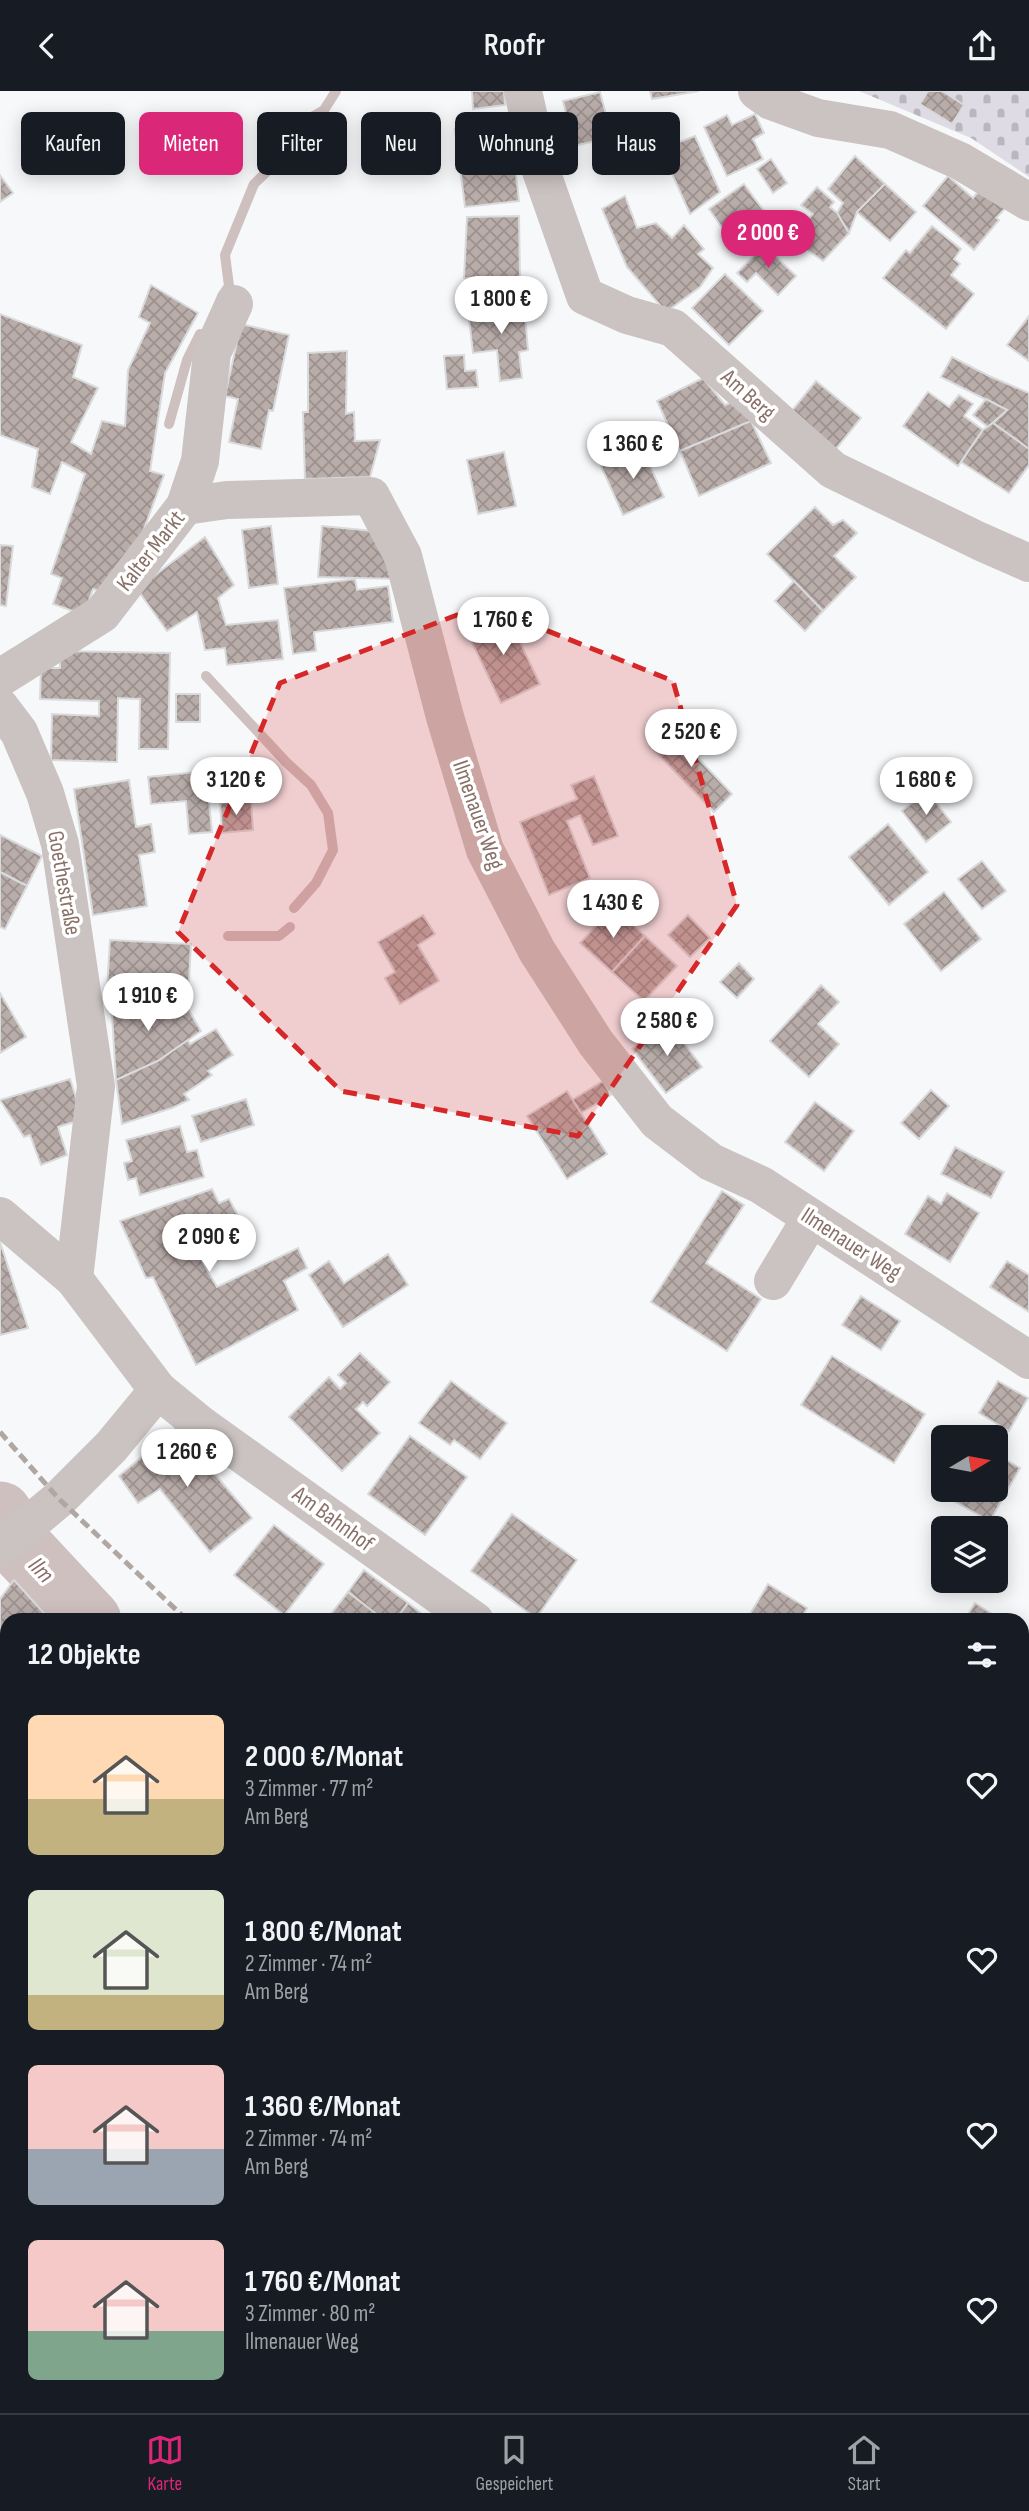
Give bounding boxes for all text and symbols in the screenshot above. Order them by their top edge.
text: Roofr [484,26,545,65]
icon: back [28,27,66,65]
icon: share [963,27,1001,65]
chip: Kaufen [21,112,125,175]
chip: Mieten [139,112,243,175]
chip: Filter [257,112,347,175]
chip: Neu [361,112,441,175]
chip: Wohnung [455,112,578,175]
chip: Haus [592,112,680,175]
pin: 2 000 € [703,211,833,270]
text: 2 000 € [737,219,799,247]
pin: 1 800 € [436,277,566,336]
text: 1 800 € [471,285,531,313]
street label: Am Berg [714,363,781,427]
pin: 1 360 € [568,421,698,481]
text: 1 360 € [603,430,663,458]
street label: Kalter Markt [111,505,191,597]
pin: 1 760 € [438,597,568,657]
text: 1 760 € [473,606,533,634]
pin: 2 520 € [626,709,756,769]
text: 2 520 € [661,718,721,746]
pin: 3 120 € [171,757,301,817]
street label: Ilmenauer Weg [446,757,510,873]
pin: 1 680 € [861,757,991,817]
text: 3 120 € [206,766,266,794]
text: 1 680 € [896,766,956,794]
street label: Goethestraße [41,829,87,937]
pin: 1 430 € [548,881,678,940]
text: 1 430 € [583,889,643,917]
pin: 1 910 € [83,974,213,1033]
text: 1 910 € [119,982,177,1010]
pin: 2 580 € [602,999,732,1058]
text: 2 580 € [637,1007,697,1035]
street label: Ilmenauer Weg [796,1201,906,1287]
pin: 2 090 € [144,1215,274,1274]
text: 2 090 € [178,1223,240,1251]
north arrow [931,1425,1008,1501]
map controls [931,1425,1008,1593]
pin: 1 260 € [122,1429,252,1489]
text: 1 260 € [157,1438,217,1466]
street label: Am Bahnhof [286,1480,379,1558]
button: layers [931,1516,1008,1593]
water label: Ilm [22,1551,60,1589]
icon: filters [963,1636,1001,1674]
text: 12 Objekte [28,1637,141,1673]
text: 2 000 €/Monat [245,1739,403,1775]
icon: home [84,1743,168,1827]
icon: heart [963,1766,1001,1804]
text: 3 Zimmer · 77 m² [245,1775,373,1803]
text: Am Berg [245,1803,308,1831]
text: 1 800 €/Monat [245,1914,402,1950]
icon: home [84,1918,168,2002]
icon: heart [963,1941,1001,1979]
text: 2 Zimmer · 74 m² [245,1950,372,1978]
text: Am Berg [245,1978,308,2006]
text: 1 360 €/Monat [245,2089,401,2125]
icon: home [84,2093,168,2177]
icon: heart [963,2116,1001,2154]
text: 2 Zimmer · 74 m² [245,2125,372,2153]
text: Am Berg [245,2153,308,2181]
text: 1 760 €/Monat [245,2264,400,2300]
icon: home [84,2268,168,2352]
icon: heart [963,2291,1001,2329]
text: 3 Zimmer · 80 m² [245,2300,375,2328]
text: Ilmenauer Weg [245,2328,359,2356]
tab: Karte [146,2431,184,2496]
tab: Gespeichert [476,2431,553,2496]
tab: Start [845,2431,883,2496]

